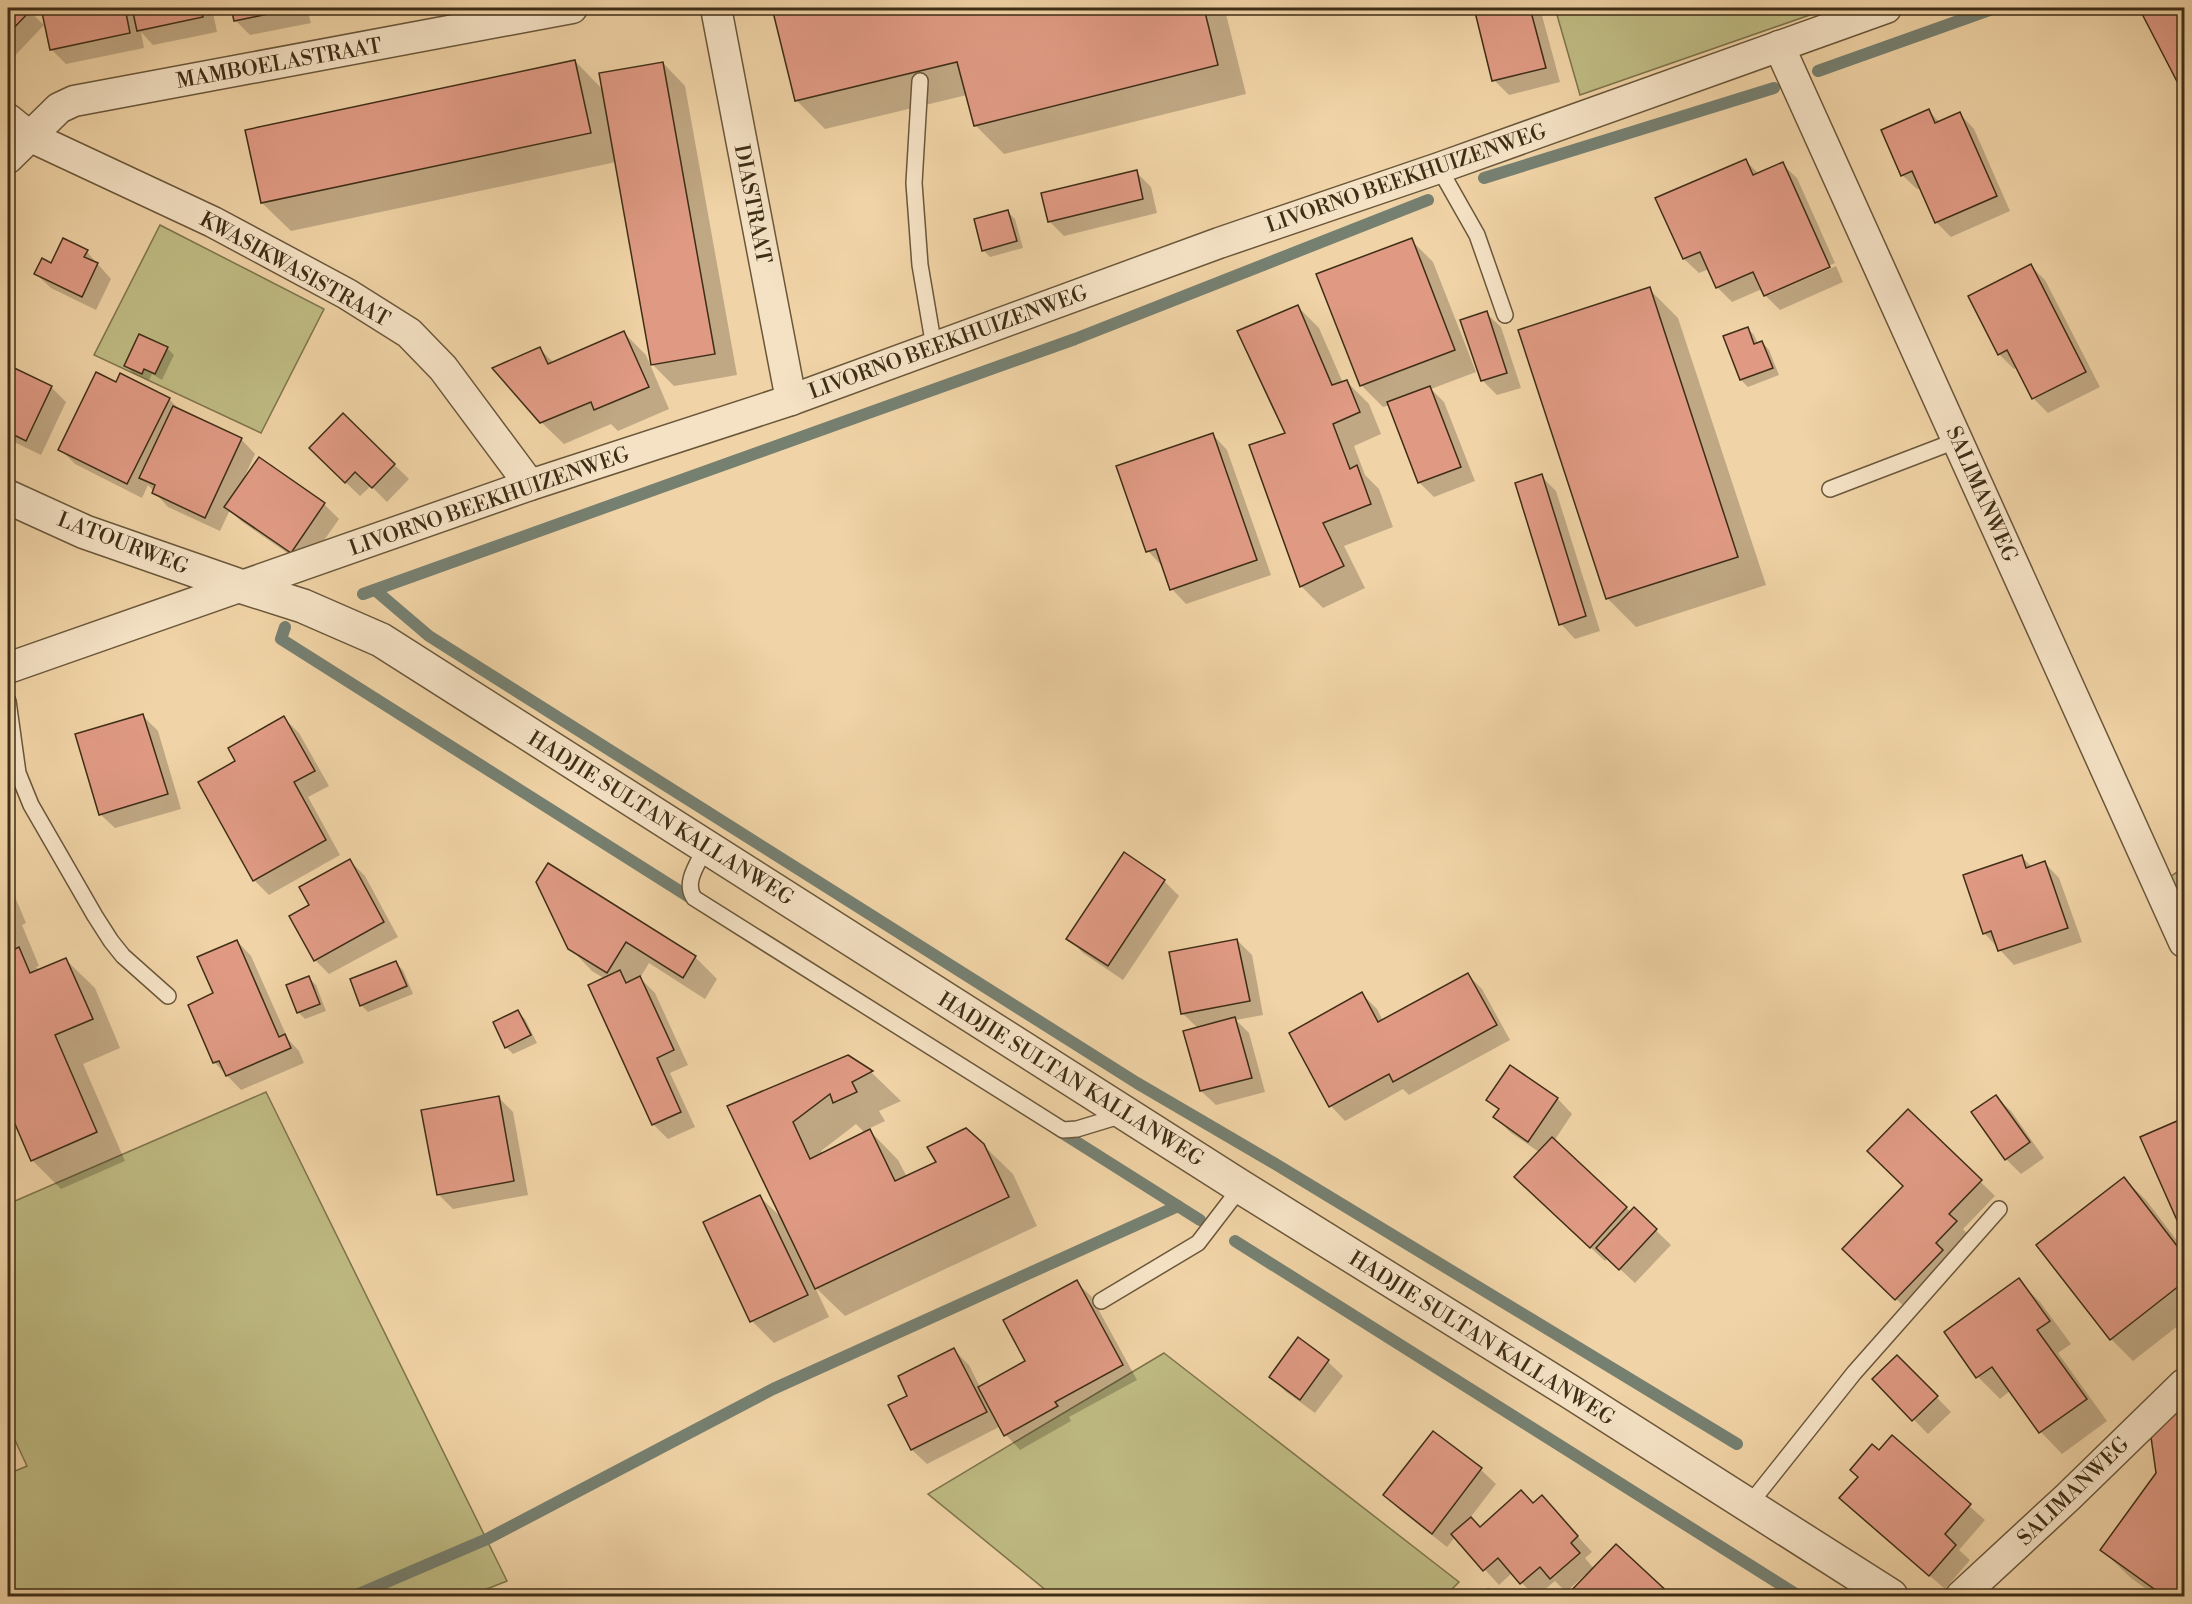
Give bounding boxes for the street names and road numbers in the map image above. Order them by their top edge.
street label: MAMBOELASTRAAT [174,33,384,95]
street label: LIVORNO BEEKHUIZENWEG [1263,119,1550,239]
street label: DIASTRAAT [728,142,776,266]
street label: KWASIKWASISTRAAT [195,207,394,333]
street label: LIVORNO BEEKHUIZENWEG [805,280,1092,406]
street label: SALIMANWEG [1940,423,2023,567]
street label: LIVORNO BEEKHUIZENWEG [346,442,633,562]
street label: LATOURWEG [54,507,192,581]
street label: HADJIE SULTAN KALLANWEG [523,726,799,912]
street label: HADJIE SULTAN KALLANWEG [933,987,1209,1173]
street label: HADJIE SULTAN KALLANWEG [1344,1246,1620,1432]
street label: SALIMANWEG [2012,1431,2135,1552]

